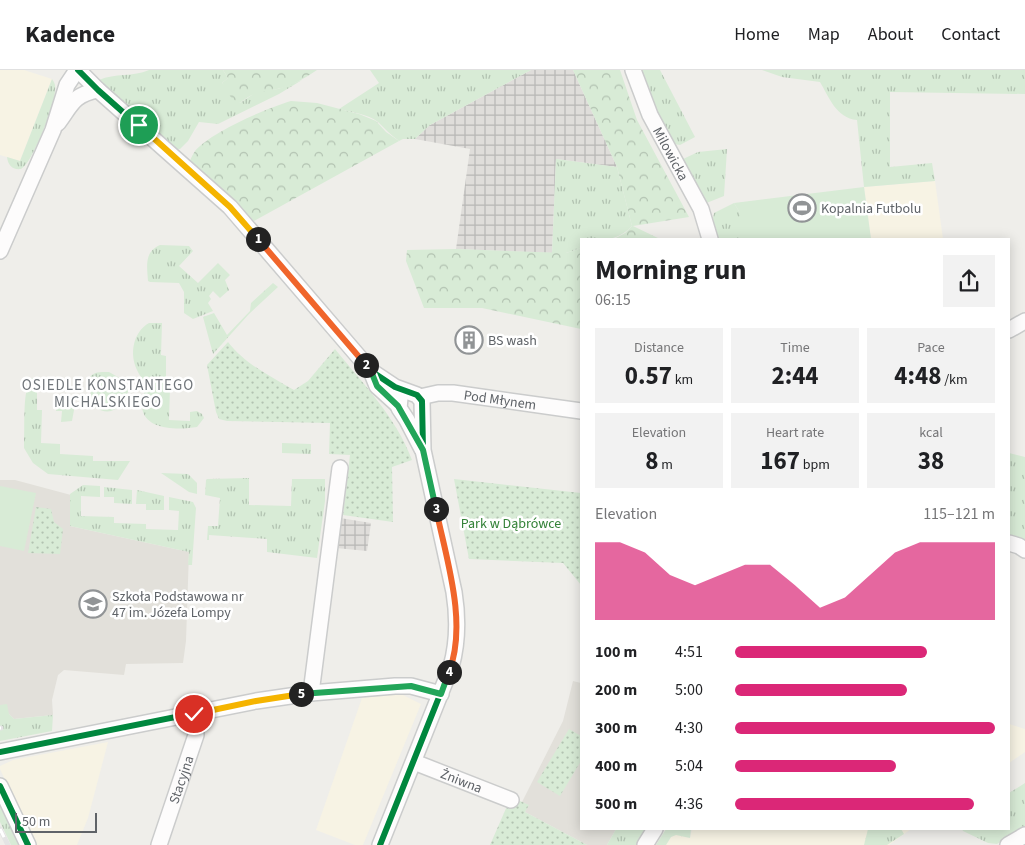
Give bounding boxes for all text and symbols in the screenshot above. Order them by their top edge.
text: Kadence [25,17,115,52]
text: Home [734,22,780,47]
text: Map [808,22,840,47]
text: About [868,22,913,47]
text: Contact [941,22,1000,47]
pin [118,104,160,146]
icon: arrive [125,111,153,139]
street label: Milowicka [647,124,693,185]
sports icon: Kopalnia Futbolu [787,193,817,223]
place label: Kopalnia Futbolu [821,199,921,219]
pin: 1 [246,226,270,252]
text: 1 [255,229,262,249]
text: Morning run [595,250,746,290]
button: share [943,255,995,307]
text: 06:15 [595,289,631,311]
building icon: BS wash [454,325,484,355]
place label: BS wash [488,331,537,351]
text: Distance [634,338,684,358]
text: Time [780,338,810,358]
text: Pace [917,338,945,358]
pin: 2 [354,352,378,378]
text: 2 [363,355,370,375]
text: 0.57 [625,358,672,394]
text: 2:44 [771,358,819,394]
text: 4:48 [894,358,941,394]
text: km [672,370,693,390]
text: /km [941,370,968,390]
district label: OSIEDLE KONSTANTEGO MICHALSKIEGO [22,375,194,413]
street label: Pod Młynem [462,386,537,416]
text: Elevation [632,423,686,443]
text: Heart rate [766,423,824,443]
text: kcal [919,423,943,443]
text: 8 [645,443,658,479]
text: 167 [760,443,800,479]
text: 38 [918,443,944,479]
text: m [658,455,673,475]
text: bpm [800,455,830,475]
pin: 3 [424,496,448,522]
text: 3 [433,499,440,519]
text: Elevation [595,503,657,525]
text: 115–121 m [923,503,995,525]
park label: Park w Dąbrówce [461,514,561,534]
place label: Szkoła Podstawowa nr 47 im. Józefa Lompy [112,587,244,623]
school or university icon: Szkoła Podstawowa nr 47 im. Józefa Lompy [78,589,108,619]
text: 100 m [595,641,637,663]
text: 4:51 [675,641,703,663]
pin: 4 [436,660,462,684]
text: 4 [446,662,453,682]
text: 200 m [595,679,637,701]
text: 5:00 [675,679,703,701]
pin: 5 [288,682,314,706]
text: 5 [298,684,305,704]
pin [173,693,215,735]
icon: check [180,700,208,728]
text: 300 m [595,717,637,739]
text: 4:30 [675,717,703,739]
street label: Stacyjna [165,753,199,807]
text: 400 m [595,755,637,777]
text: 5:04 [675,755,703,777]
street label: Żniwna [437,764,485,799]
text: 500 m [595,793,637,815]
text: 4:36 [675,793,703,815]
scale bar [15,810,98,833]
text: 50 m [22,812,50,832]

